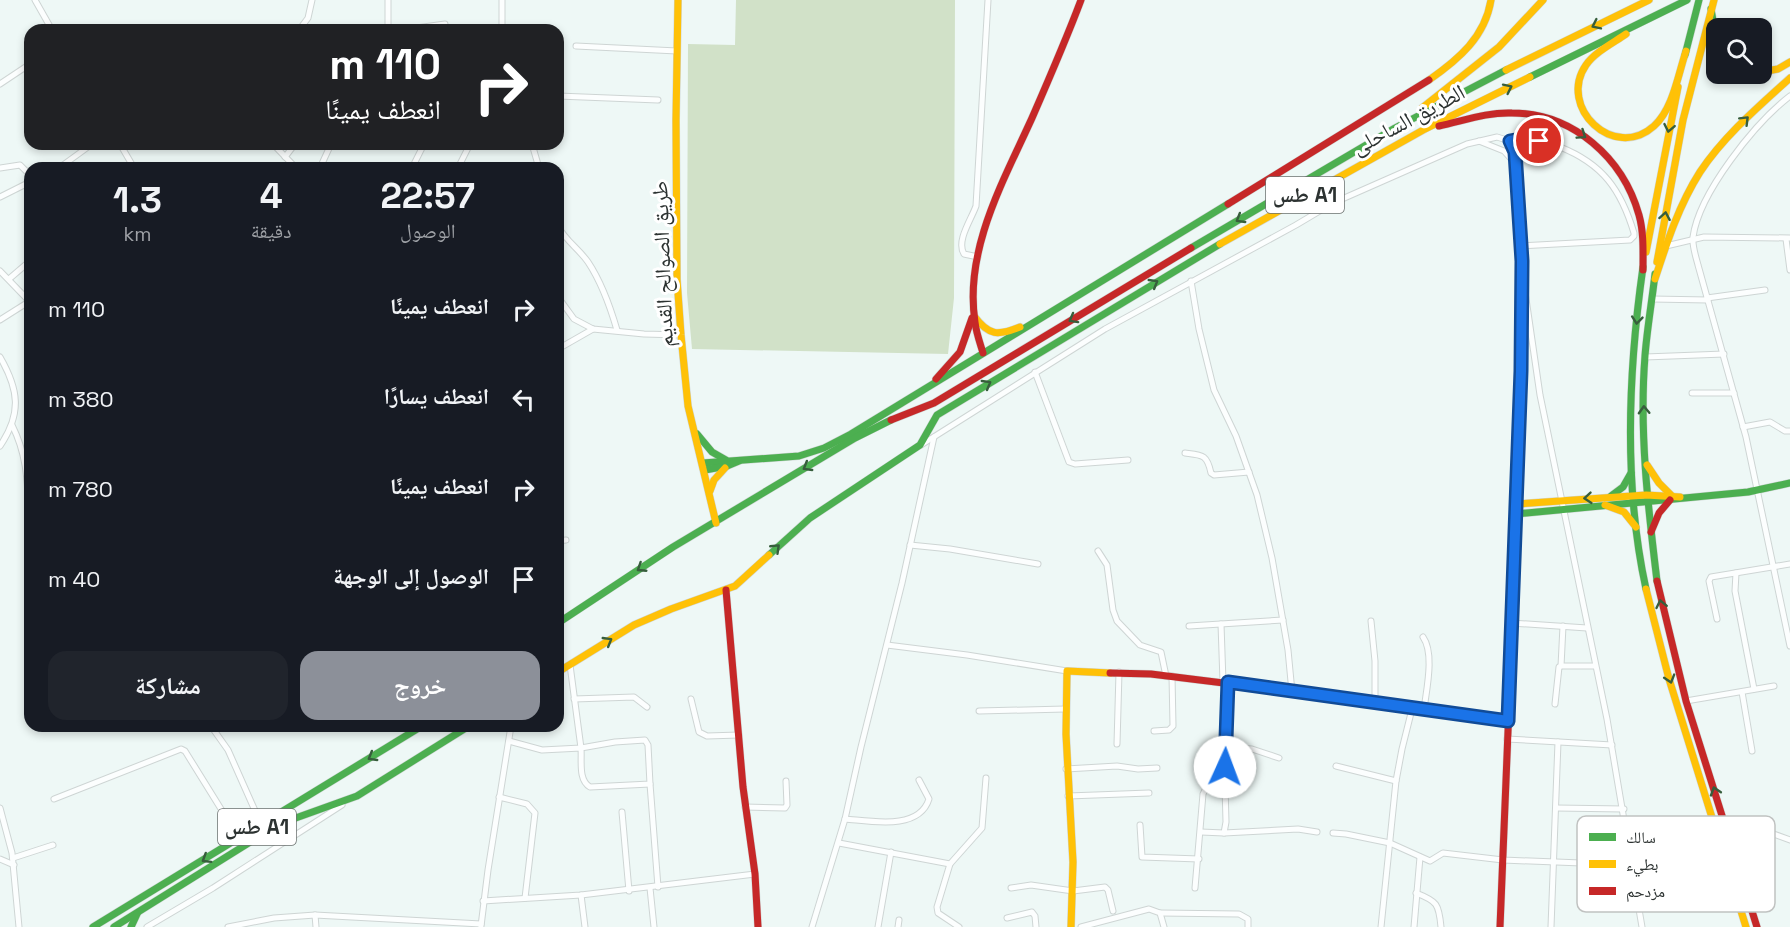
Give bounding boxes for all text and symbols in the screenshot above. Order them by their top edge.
one-way arrow [1591,18,1602,30]
map controls [1706,18,1772,84]
button: search [1706,18,1772,84]
text: 110 m [329,38,441,91]
icon: right [462,48,540,126]
street label: الطريق الساحلى [1346,77,1470,161]
one-way arrow [1502,83,1513,95]
text: انعطف يمينًا [325,92,441,127]
pin [1513,115,1564,166]
one-way arrow [1738,117,1749,127]
one-way arrow [1663,122,1676,132]
icon: arrive [1522,124,1555,157]
one-way arrow [1576,128,1587,139]
text: 4 [260,173,283,219]
text: 22:57 [380,173,475,219]
text: 1.3 [113,177,162,223]
road number: طس A1 [1266,177,1344,213]
street label: طريق الصوالح القديم [645,180,680,348]
one-way arrow [1236,211,1246,223]
one-way arrow [1658,212,1671,222]
text: دقيقة [251,218,291,244]
text: الوصول [400,218,455,244]
text: km [123,221,151,247]
one-way arrow [1148,279,1158,291]
text: انعطف يمينًا [390,292,489,320]
icon: right [507,293,540,326]
text: 110 m [48,295,105,323]
one-way arrow [1069,312,1080,324]
one-way arrow [1631,315,1644,324]
one-way arrow [981,380,991,392]
text: انعطف يسارًا [384,382,489,410]
icon: left [507,383,540,416]
text: 380 m [48,385,114,413]
one-way arrow [1638,405,1650,414]
one-way arrow [803,460,813,472]
text: انعطف يمينًا [390,472,489,500]
icon: right [507,473,540,506]
text: 780 m [48,475,113,503]
one-way arrow [1583,491,1592,504]
one-way arrow [768,544,779,555]
one-way arrow [636,561,647,572]
text: الوصول إلى الوجهة [333,562,489,590]
icon: arrive [507,563,540,596]
text: 40 m [48,565,100,593]
one-way arrow [1655,599,1668,609]
one-way arrow [602,636,612,648]
button: مشاركة [48,651,288,720]
button: خروج [300,651,540,720]
one-way arrow [1663,673,1675,684]
position arrow [1193,735,1257,799]
one-way arrow [368,749,378,761]
one-way arrow [1709,786,1722,797]
road number: طس A1 [218,809,296,845]
legend [1577,816,1775,912]
text: سالك [1626,827,1656,848]
one-way arrow [202,851,212,863]
text: بطيء [1626,854,1658,877]
text: مزدحم [1626,881,1665,902]

